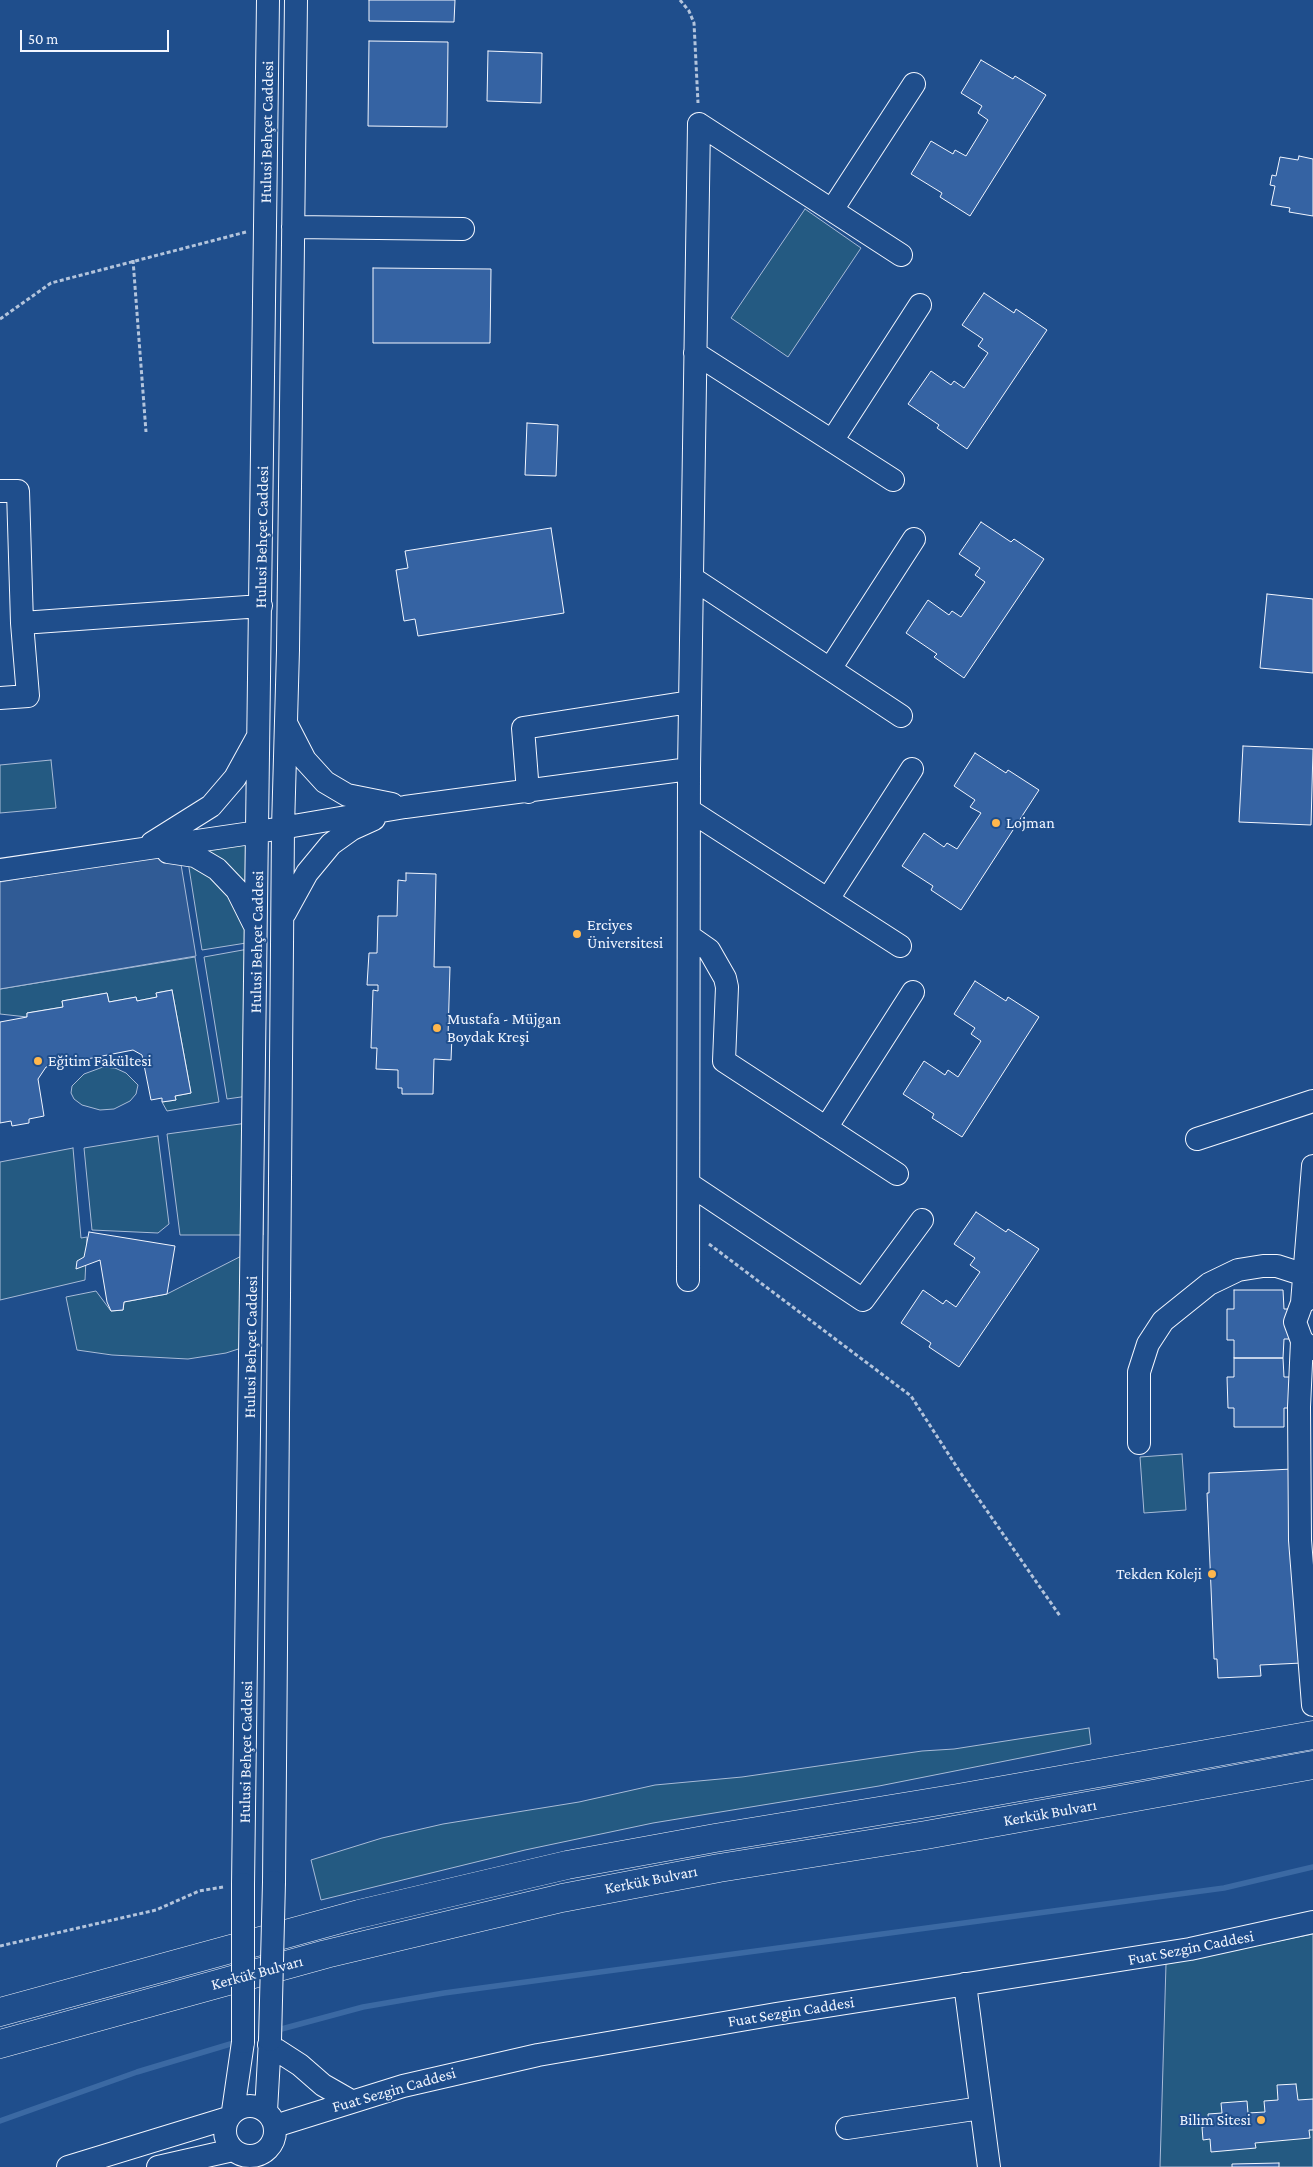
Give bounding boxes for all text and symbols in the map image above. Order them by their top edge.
scale bar [22,20,171,52]
text: 50 m [28,31,58,47]
street label: Hulusi Behçet Caddesi [256,61,278,203]
street label: Hulusi Behçet Caddesi [251,466,273,608]
place label: Lojman [1006,813,1055,833]
marker: Lojman [990,817,1002,829]
street label: Hulusi Behçet Caddesi [246,871,268,1013]
place label: Erciyes Üniversitesi [587,915,663,953]
marker: Erciyes Üniversitesi [571,928,583,940]
place label: Mustafa - Müjgan Boydak Kreşi [447,1009,561,1047]
marker: Mustafa - Müjgan Boydak Kreşi [431,1022,443,1034]
place label: Eğitim Fakültesi [48,1051,152,1071]
marker: Eğitim Fakültesi [32,1055,44,1067]
street label: Hulusi Behçet Caddesi [240,1276,262,1418]
place label: Tekden Koleji [1116,1564,1202,1584]
marker: Tekden Koleji [1206,1568,1218,1580]
street label: Hulusi Behçet Caddesi [235,1681,257,1823]
street label: Kerkük Bulvarı [1002,1795,1098,1831]
street label: Kerkük Bulvarı [603,1862,699,1898]
street label: Fuat Sezgin Caddesi [1126,1926,1256,1970]
street label: Kerkük Bulvarı [209,1952,305,1994]
street label: Fuat Sezgin Caddesi [726,1993,856,2031]
street label: Fuat Sezgin Caddesi [330,2063,458,2117]
place label: Bilim Sitesi [1179,2110,1251,2130]
marker: Bilim Sitesi [1255,2114,1267,2126]

